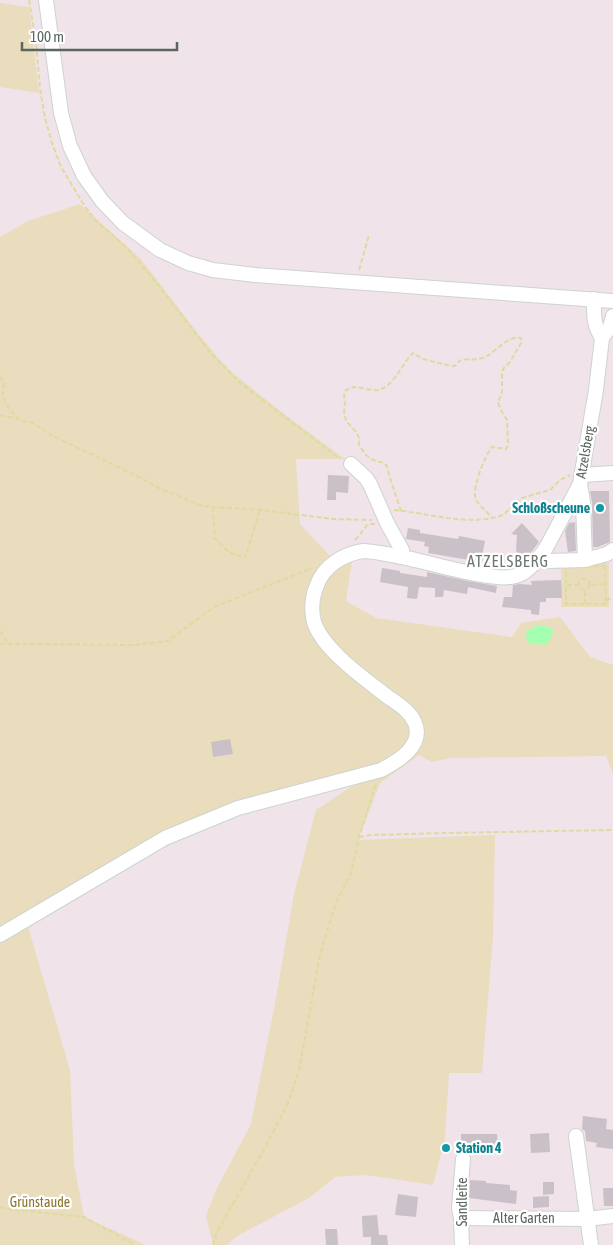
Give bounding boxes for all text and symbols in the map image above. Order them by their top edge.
scale bar [22,20,178,52]
text: 100 m [30,28,64,45]
street label: Atzelsberg [572,424,598,480]
place label: Schloßscheune [512,500,590,516]
marker: Schloßscheune [594,502,606,514]
district label: ATZELSBERG [467,552,549,570]
place label: Station 4 [456,1140,502,1156]
marker: Station 4 [440,1142,452,1154]
street label: Sandleite [454,1177,470,1227]
park label: Grünstaude [10,1194,70,1210]
street label: Alter Garten [493,1210,555,1226]

